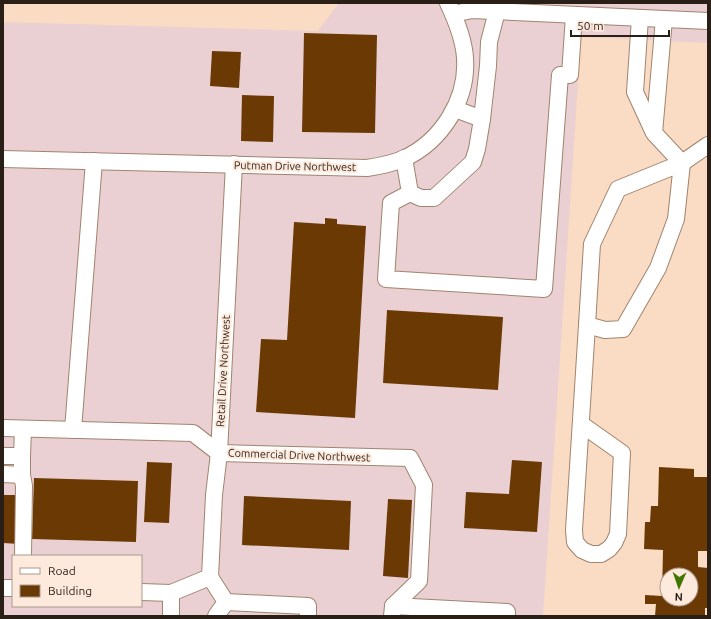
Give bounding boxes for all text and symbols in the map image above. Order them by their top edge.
scale bar [571,12,669,38]
text: 50 m [577,19,604,32]
street label: Putman Drive Northwest [234,159,357,173]
street label: Retail Drive Northwest [214,314,232,427]
street label: Commercial Drive Northwest [228,447,371,464]
legend [12,555,142,607]
text: Road [48,564,76,577]
north arrow [659,567,699,607]
text: Building [48,584,92,597]
text: N [674,591,683,603]

